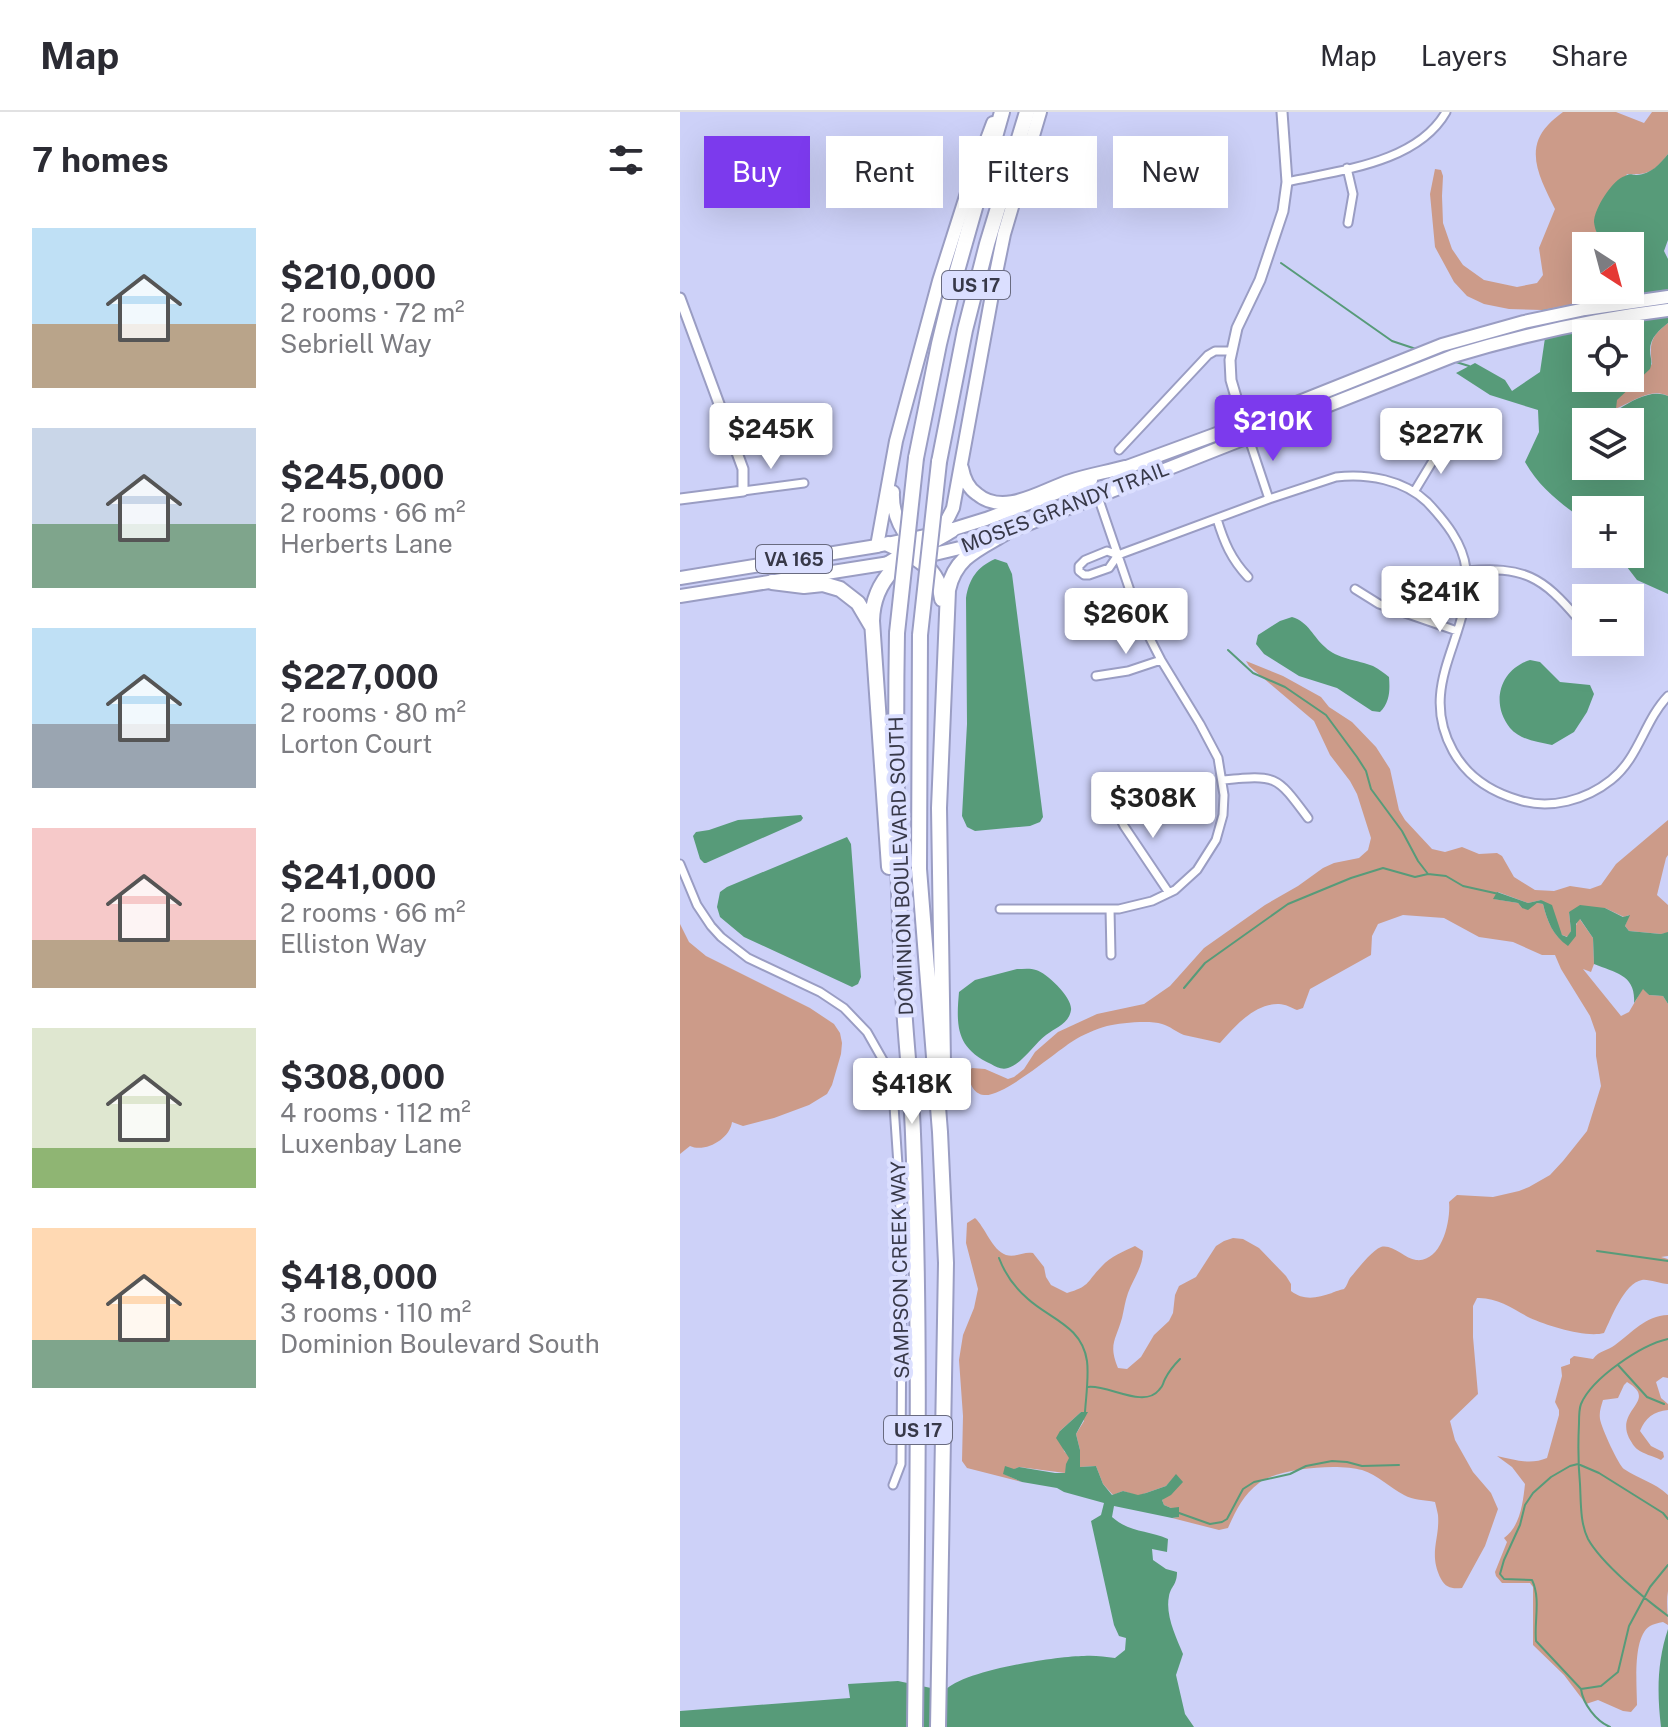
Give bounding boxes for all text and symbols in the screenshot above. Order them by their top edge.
text: Map [40,33,119,78]
text: Map [1320,39,1377,72]
text: Layers [1421,39,1507,72]
text: Share [1551,39,1628,72]
chip: Buy [704,136,810,208]
chip: Rent [826,136,943,208]
chip: Filters [959,136,1097,208]
chip: New [1113,136,1228,208]
icon: filters [604,138,648,182]
text: 7 homes [32,140,169,180]
north arrow [1572,232,1644,304]
map controls [1572,232,1644,656]
text: $210,000 [280,257,436,297]
icon: home [96,260,192,356]
road number: US 17 [942,271,1010,299]
text: 2 rooms · 72 m² [280,297,465,328]
button: locate [1572,320,1644,392]
text: Sebriell Way [280,328,432,359]
pin: $210K [1217,395,1329,463]
pin: $245K [715,403,827,471]
text: $210K [1233,405,1313,436]
pin: $227K [1385,408,1497,476]
button: layers [1572,408,1644,480]
text: $245K [727,413,815,444]
text: $227K [1398,418,1484,449]
street label: MOSES GRANDY TRAIL [958,456,1172,558]
text: $245,000 [280,457,445,497]
icon: home [96,460,192,556]
button: + [1572,496,1644,568]
text: 2 rooms · 66 m² [280,497,466,528]
text: Herberts Lane [280,528,453,559]
road number: VA 165 [756,545,832,573]
pin: $241K [1384,566,1496,634]
text: $241K [1399,576,1481,607]
button: − [1572,584,1644,656]
pin: $260K [1070,588,1182,656]
text: $260K [1083,598,1169,629]
text: $227,000 [280,657,439,697]
icon: home [96,660,192,756]
text: 2 rooms · 80 m² [280,697,466,728]
street label: DOMINION BOULEVARD SOUTH [884,716,918,1016]
text: Lorton Court [280,728,432,759]
pin: $308K [1097,772,1209,840]
text: $308K [1109,782,1197,813]
text: $241,000 [280,857,437,897]
icon: home [96,860,192,956]
text: 2 rooms · 66 m² [280,897,466,928]
text: Elliston Way [280,928,427,959]
text: $308,000 [280,1057,445,1097]
pin: $418K [856,1058,968,1126]
icon: home [96,1060,192,1156]
text: $418K [871,1068,953,1099]
text: 4 rooms · 112 m² [280,1097,471,1128]
text: Luxenbay Lane [280,1128,462,1159]
street label: SAMPSON CREEK WAY [886,1161,914,1379]
text: $418,000 [280,1257,438,1297]
icon: home [96,1260,192,1356]
text: 3 rooms · 110 m² [280,1297,471,1328]
text: Dominion Boulevard South [280,1328,600,1359]
road number: US 17 [884,1416,952,1444]

